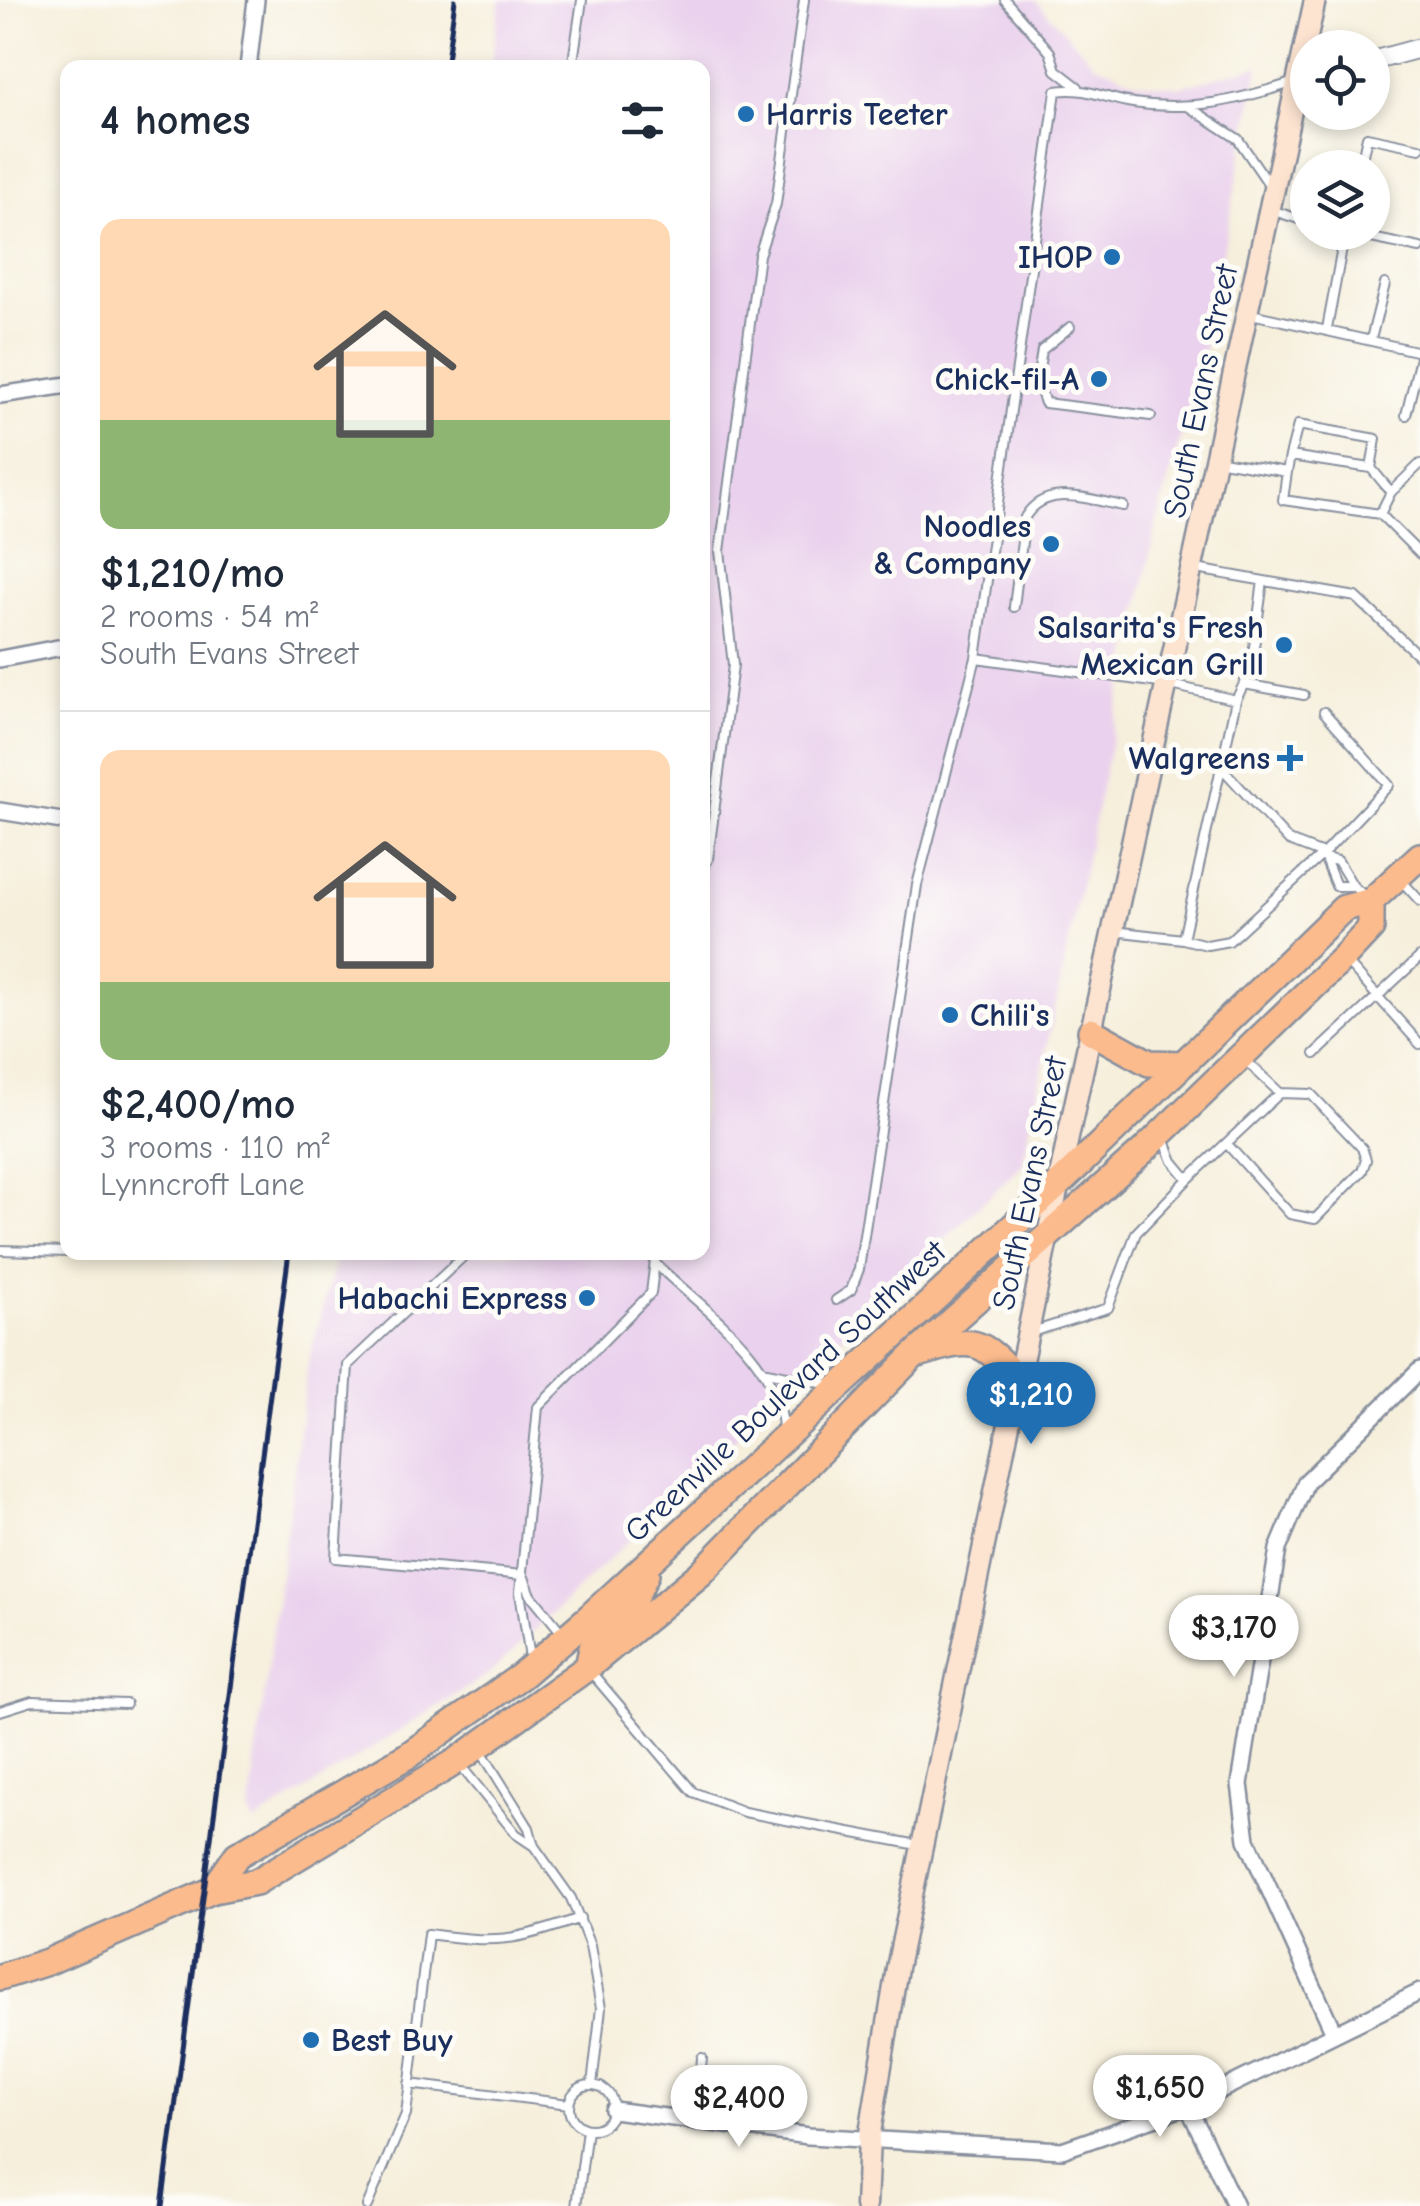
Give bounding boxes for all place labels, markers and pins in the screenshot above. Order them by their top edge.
place label: Harris Teeter [766,96,948,133]
marker: Harris Teeter [735,103,757,125]
place label: IHOP [1018,239,1092,276]
marker: IHOP [1101,246,1123,268]
place label: Chick-fil-A [935,361,1079,398]
marker: Chick-fil-A [1088,368,1110,390]
place label: Noodles & Company [873,508,1031,582]
marker: Noodles & Company [1040,533,1062,555]
place label: Salsarita's Fresh Mexican Grill [1038,609,1264,683]
marker: Salsarita's Fresh Mexican Grill [1273,634,1295,656]
place label: Walgreens [1129,740,1270,777]
marker: Walgreens [1279,747,1301,769]
place label: Chili's [970,997,1049,1034]
marker: Chili's [939,1004,961,1026]
place label: Habachi Express [338,1280,567,1317]
marker: Habachi Express [576,1287,598,1309]
pin: $1,210 [950,1362,1112,1447]
pin: $3,170 [1153,1595,1315,1680]
place label: Best Buy [331,2022,453,2059]
marker: Best Buy [300,2029,322,2051]
pin: $1,650 [1079,2055,1241,2140]
pin: $2,400 [658,2065,820,2150]

